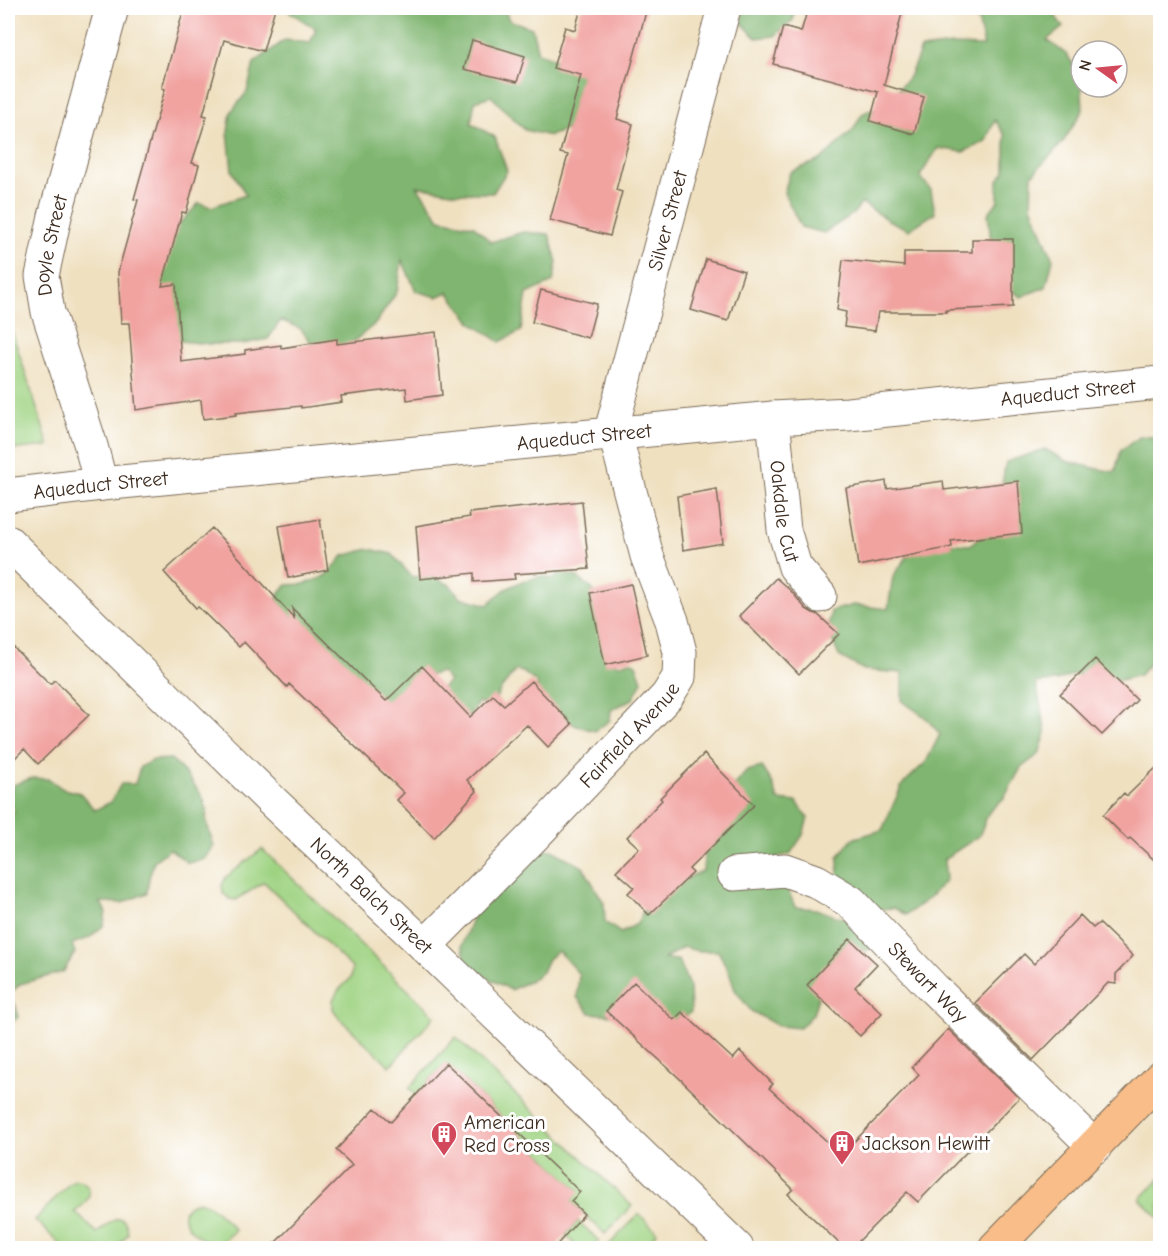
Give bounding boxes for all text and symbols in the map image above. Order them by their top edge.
north arrow [1069,39,1129,99]
text: N [1075,58,1096,73]
street label: Silver Street [643,167,692,273]
street label: Doyle Street [30,191,72,298]
street label: Aqueduct Street [999,374,1138,410]
street label: Aqueduct Street [516,418,654,455]
street label: Oakdale Cut [766,459,805,566]
street label: Aqueduct Street [32,466,170,503]
street label: Fairfield Avenue [575,678,684,792]
street label: North Balch Street [306,832,438,959]
street label: Stewart Way [884,937,973,1027]
place label: American Red Cross [464,1111,550,1157]
building icon: American Red Cross [429,1119,459,1157]
building icon: Jackson Hewitt [827,1128,857,1166]
place label: Jackson Hewitt [862,1132,991,1155]

